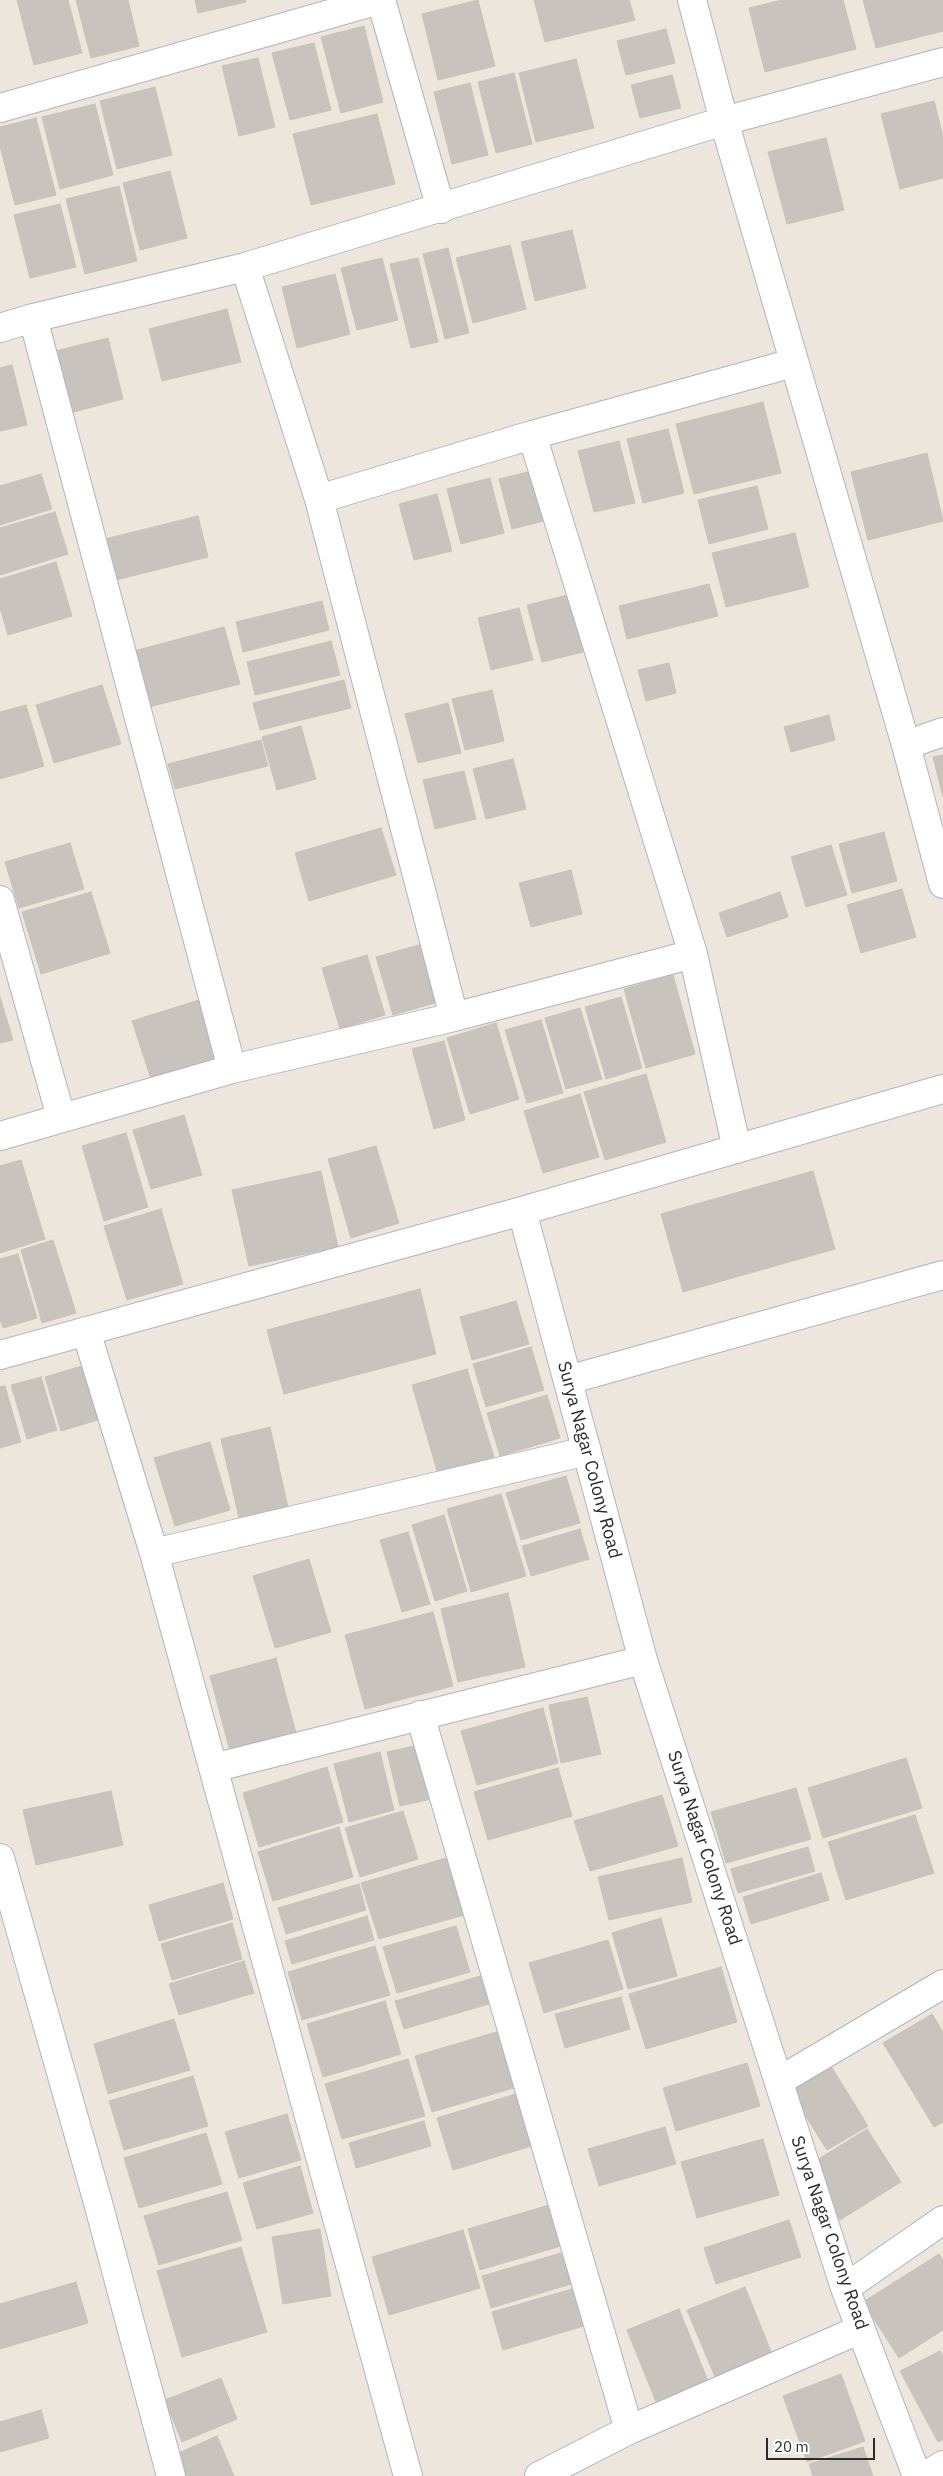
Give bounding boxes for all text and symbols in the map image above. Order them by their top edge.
street label: Surya Nagar Colony Road [552,1359,626,1561]
street label: Surya Nagar Colony Road [662,1748,746,1948]
street label: Surya Nagar Colony Road [786,2133,872,2333]
scale bar [768,2428,877,2460]
text: 20 m [774,2437,809,2456]

